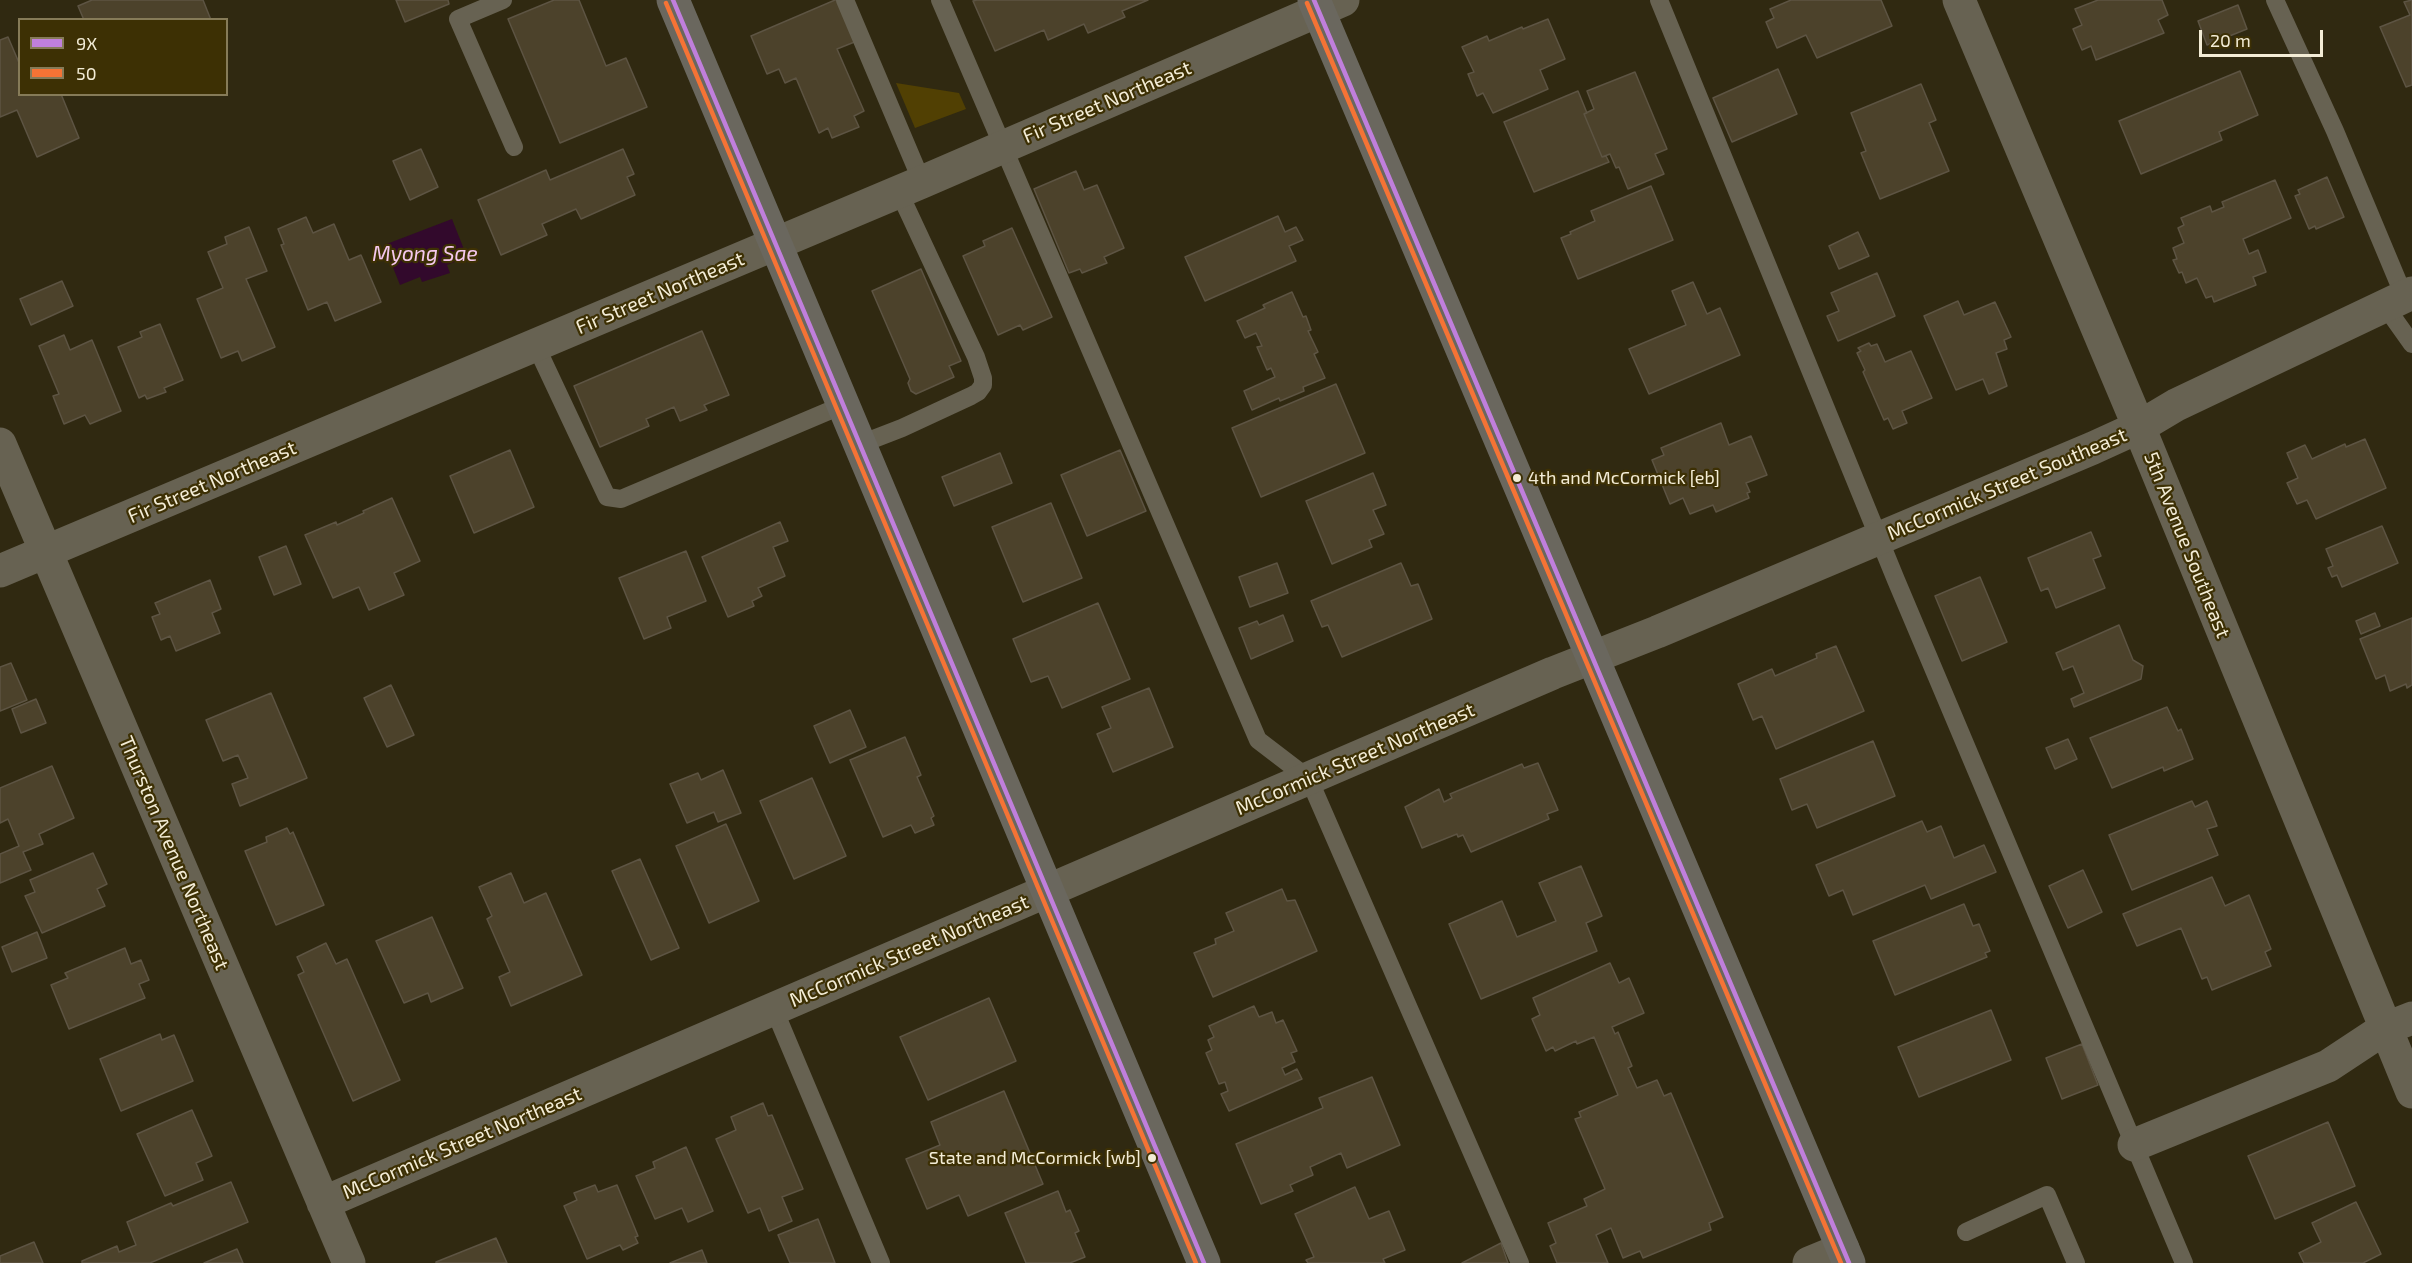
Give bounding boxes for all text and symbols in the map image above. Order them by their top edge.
legend [18,18,228,96]
scale bar [2202,18,2326,56]
text: 20 m [2210,29,2251,51]
text: 9X [76,32,97,54]
street label: Fir Street Northeast [1019,56,1195,148]
text: 50 [76,62,97,84]
water label: Myong Sae [372,241,478,267]
street label: Fir Street Northeast [572,247,748,339]
street label: McCormick Street Southeast [1884,423,2130,545]
street label: Fir Street Northeast [124,436,300,528]
street label: 5th Avenue Southeast [2139,448,2235,642]
place label: 4th and McCormick [eb] [1528,467,1720,489]
marker: 4th and McCormick [eb] [1511,472,1523,484]
street label: McCormick Street Northeast [1232,698,1478,820]
street label: Thurston Avenue Northeast [114,733,234,973]
street label: McCormick Street Northeast [786,890,1032,1012]
street label: McCormick Street Northeast [339,1082,585,1204]
place label: State and McCormick [wb] [929,1147,1141,1169]
marker: State and McCormick [wb] [1146,1152,1158,1164]

